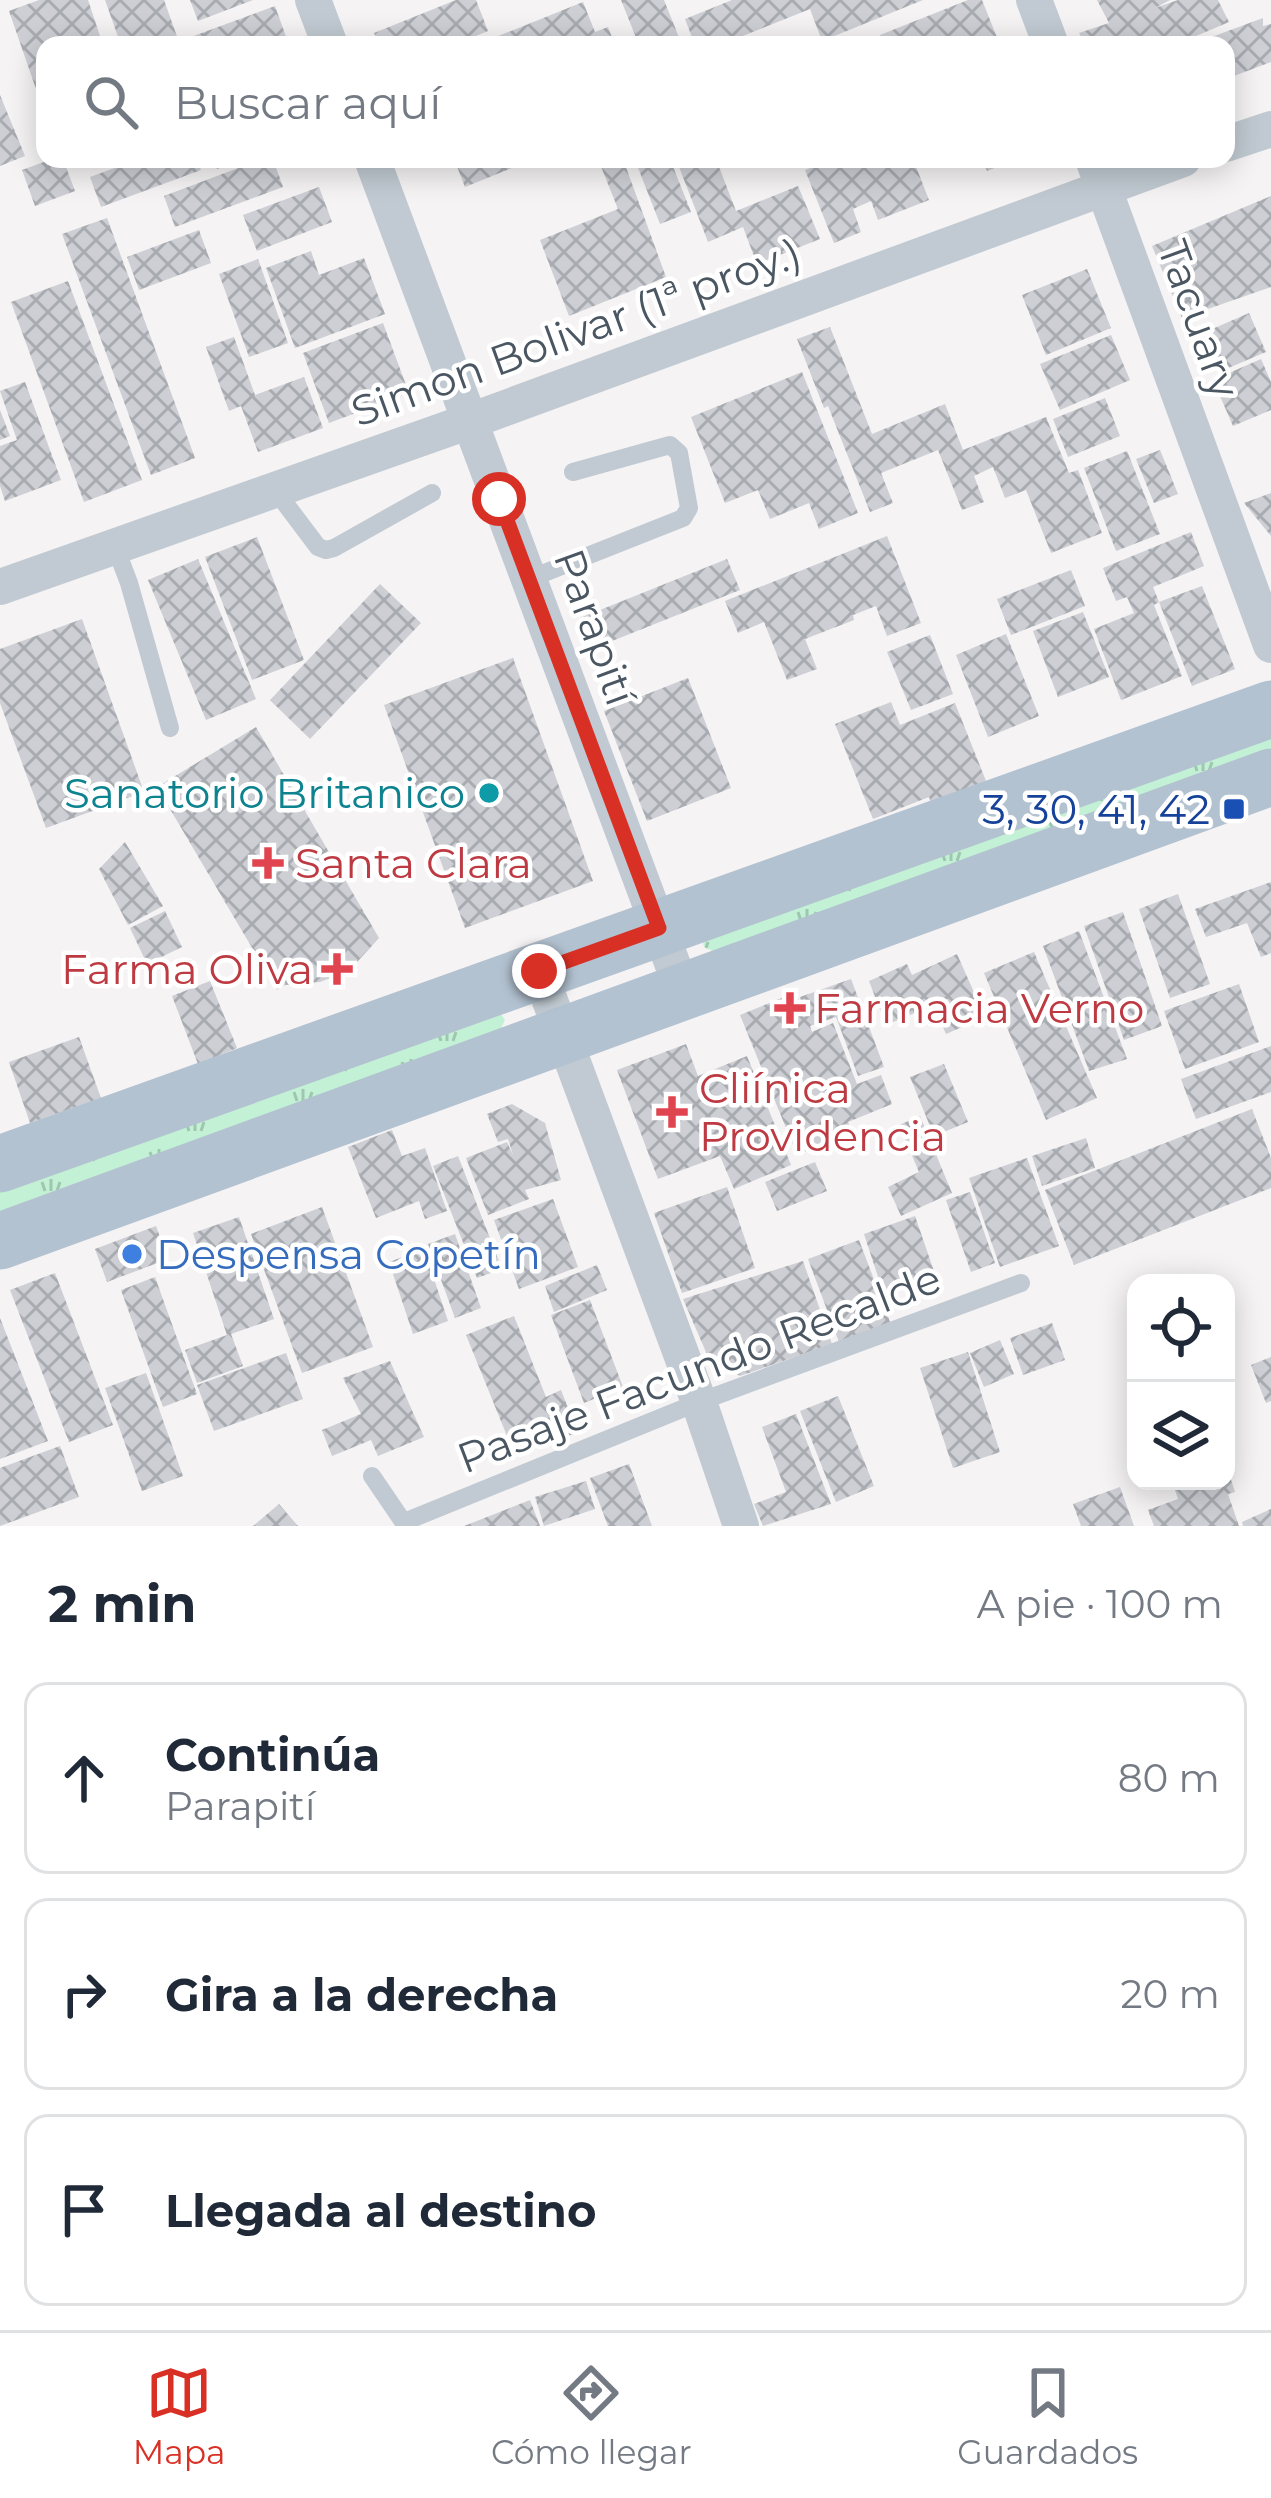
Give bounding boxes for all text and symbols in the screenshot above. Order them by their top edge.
search box [36,36,1235,168]
icon: search [78,69,144,135]
text: Buscar aquí [174,75,441,130]
street label: Simon Bolivar (1ª proy.) [344,226,808,438]
street label: Tacuary [1147,233,1251,405]
route start [472,472,526,526]
street label: Parapití [543,542,648,714]
place label: Sanatorio Britanico [64,767,465,819]
marker: Sanatorio Britanico [476,780,502,806]
place label: 3, 30, 41, 42 [982,783,1210,835]
marker: 3, 30, 41, 42 [1221,796,1247,822]
place label: Santa Clara [295,837,532,889]
marker: Santa Clara [252,847,284,879]
place label: Farma Oliva [61,943,313,995]
route end [512,944,566,998]
marker: Farma Oliva [324,956,350,982]
place label: Farmacia Verno [814,982,1144,1034]
marker: Farmacia Verno [777,995,803,1021]
place label: Cliínica Providencia [699,1062,946,1162]
marker: Cliínica Providencia [656,1096,688,1128]
place label: Despensa Copetín [156,1228,541,1280]
marker: Despensa Copetín [119,1241,145,1267]
street label: Pasaje Facundo Recalde [450,1252,948,1484]
map controls [1127,1274,1235,1490]
button: locate [1127,1274,1235,1382]
button: layers [1127,1382,1235,1490]
text: 2 min [48,1573,197,1635]
text: A pie · 100 m [977,1580,1223,1628]
text: Continúa [165,1727,380,1782]
icon: ahead [51,1745,117,1811]
text: 80 m [1118,1754,1220,1802]
text: Parapití [165,1782,315,1830]
icon: right [51,1961,117,2027]
text: Gira a la derecha [165,1967,558,2022]
text: 20 m [1121,1970,1220,2018]
icon: arrive [51,2177,117,2243]
text: Llegada al destino [165,2183,597,2238]
tab: Mapa [133,2360,225,2472]
tab: Cómo llegar [491,2360,692,2472]
tab: Guardados [957,2360,1138,2472]

